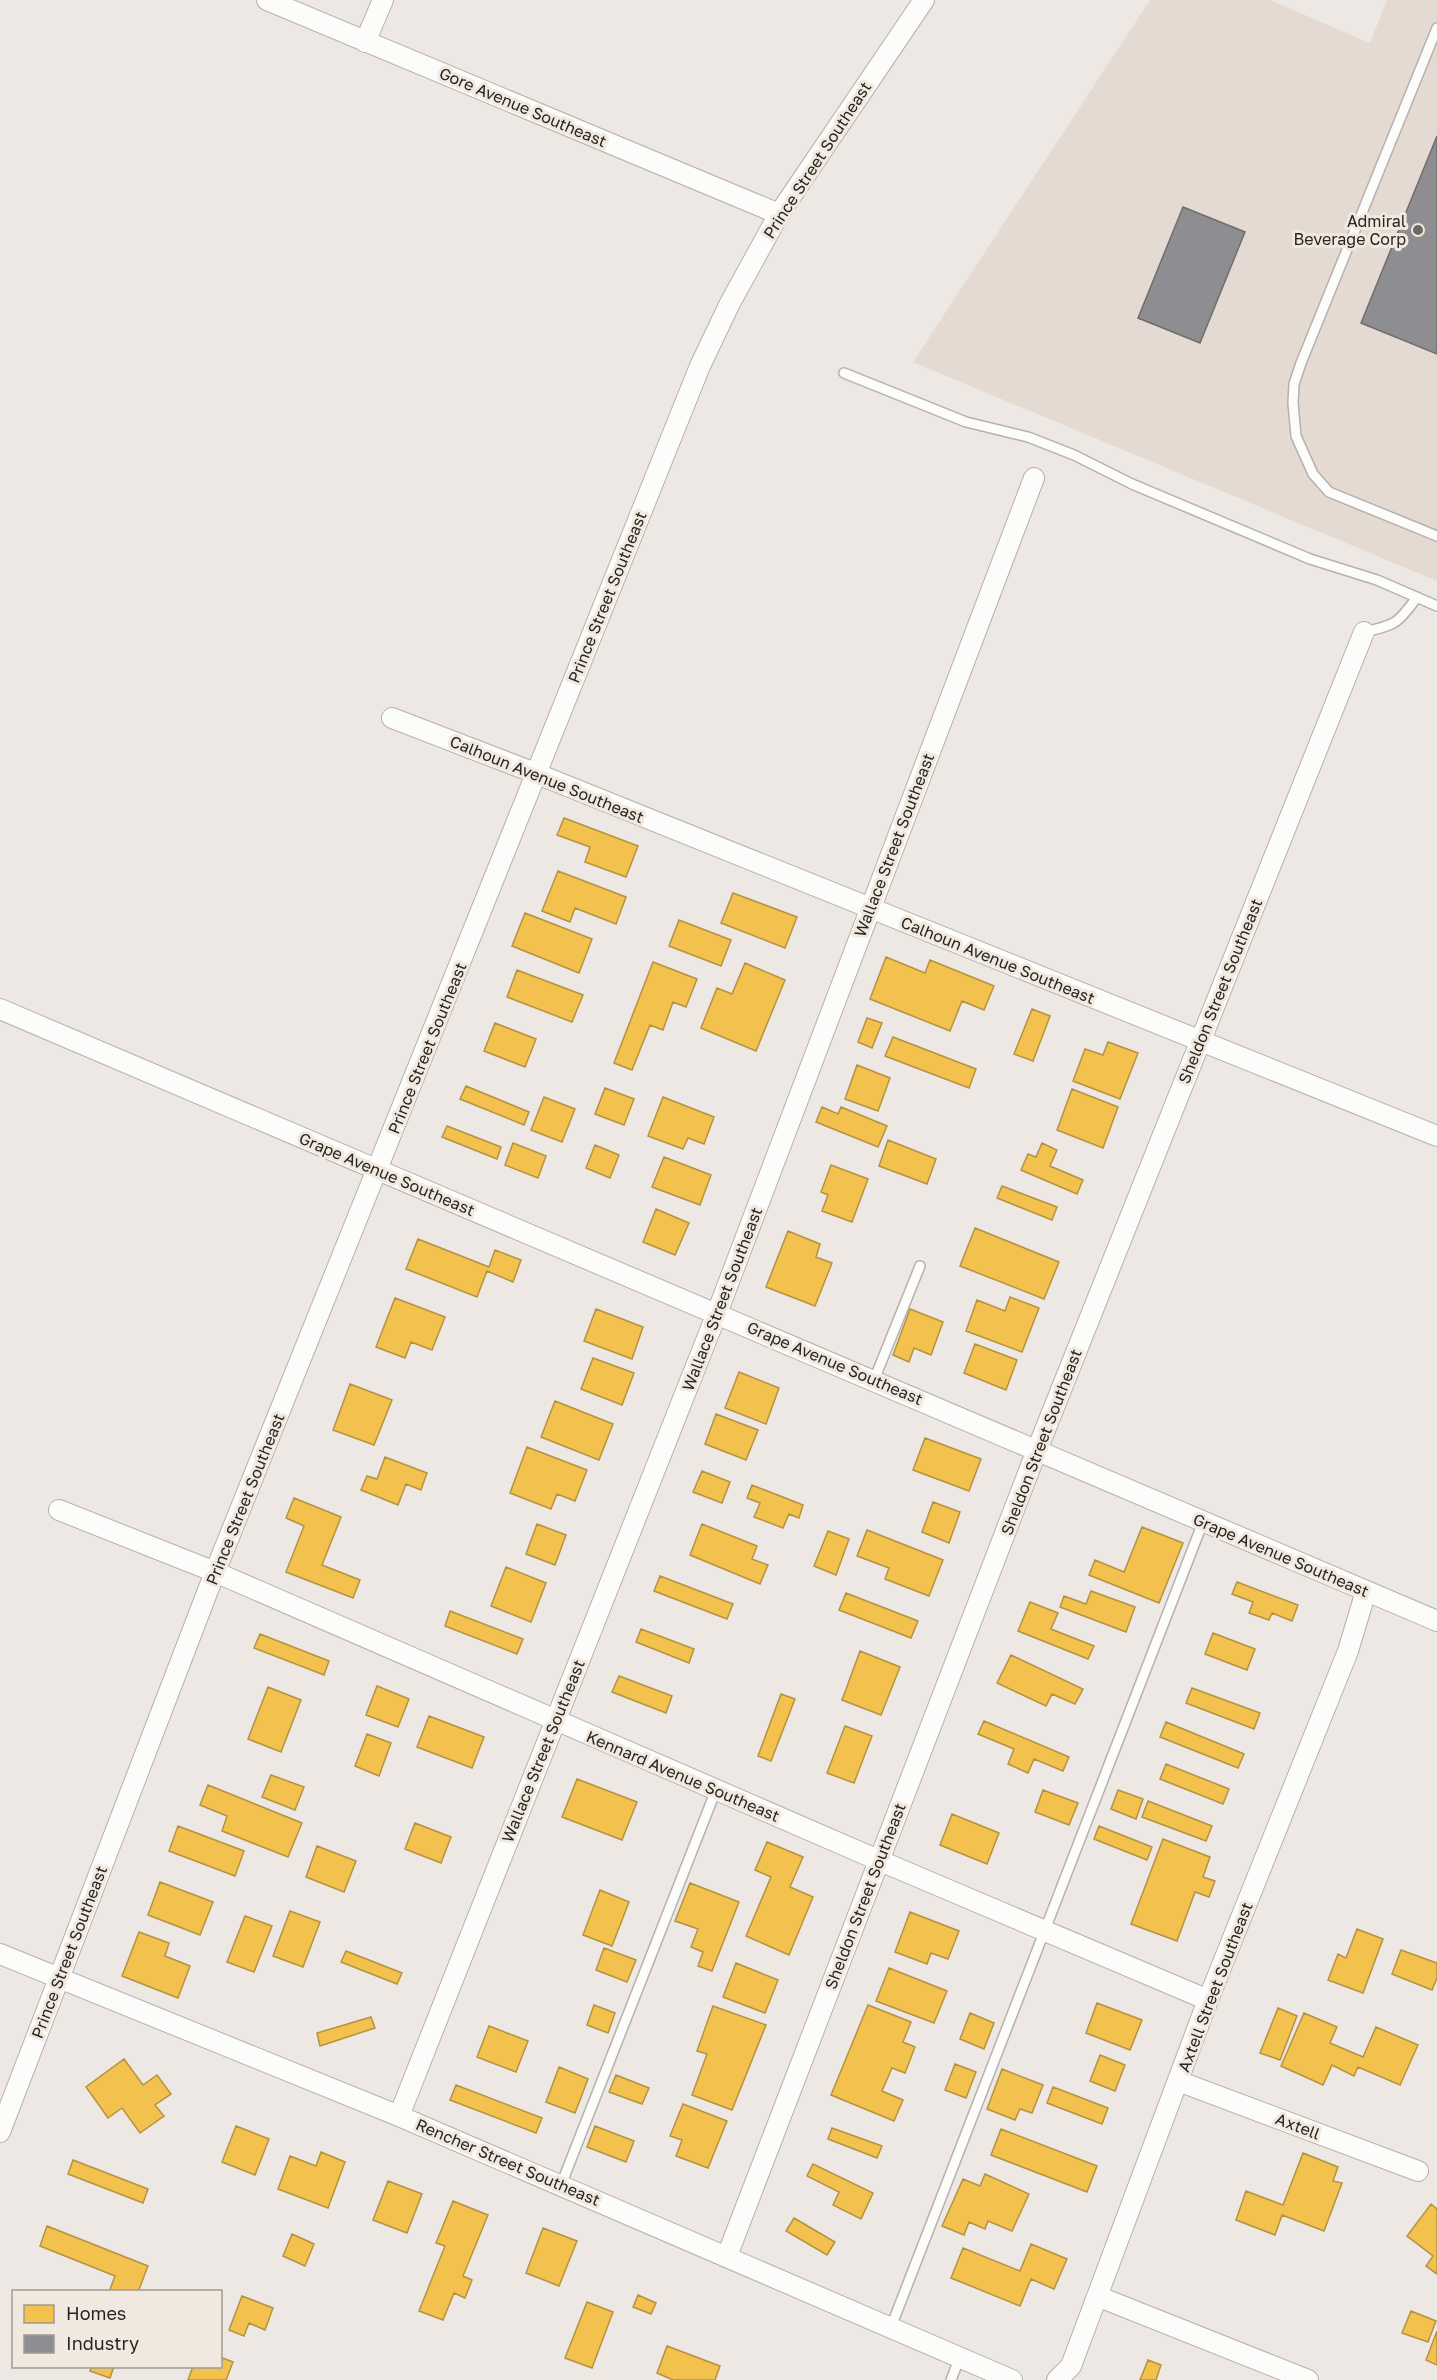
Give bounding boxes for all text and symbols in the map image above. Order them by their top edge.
street label: Gore Avenue Southeast [436,63,610,151]
street label: Prince Street Southeast [759,78,875,242]
place label: Admiral Beverage Corp [1294,211,1406,249]
marker: Admiral Beverage Corp [1411,223,1425,237]
street label: Prince Street Southeast [563,508,651,686]
street label: Calhoun Avenue Southeast [447,731,647,827]
street label: Wallace Street Southeast [850,750,938,940]
street label: Sheldon Street Southeast [1174,895,1266,1087]
street label: Calhoun Avenue Southeast [898,912,1098,1008]
street label: Prince Street Southeast [383,959,471,1137]
street label: Grape Avenue Southeast [296,1128,478,1220]
street label: Wallace Street Southeast [678,1204,766,1394]
street label: Grape Avenue Southeast [744,1317,926,1409]
street label: Sheldon Street Southeast [996,1346,1086,1538]
street label: Prince Street Southeast [201,1410,289,1588]
street label: Grape Avenue Southeast [1190,1509,1372,1601]
street label: Wallace Street Southeast [497,1657,589,1845]
street label: Kennard Avenue Southeast [583,1726,783,1826]
street label: Sheldon Street Southeast [820,1800,910,1992]
street label: Prince Street Southeast [27,1863,111,2041]
street label: Axtell Street Southeast [1173,1899,1257,2075]
street label: Axtell [1273,2108,1323,2144]
street label: Rencher Street Southeast [413,2114,603,2210]
legend [12,2290,222,2368]
text: Homes [66,2302,126,2324]
text: Industry [66,2332,139,2354]

